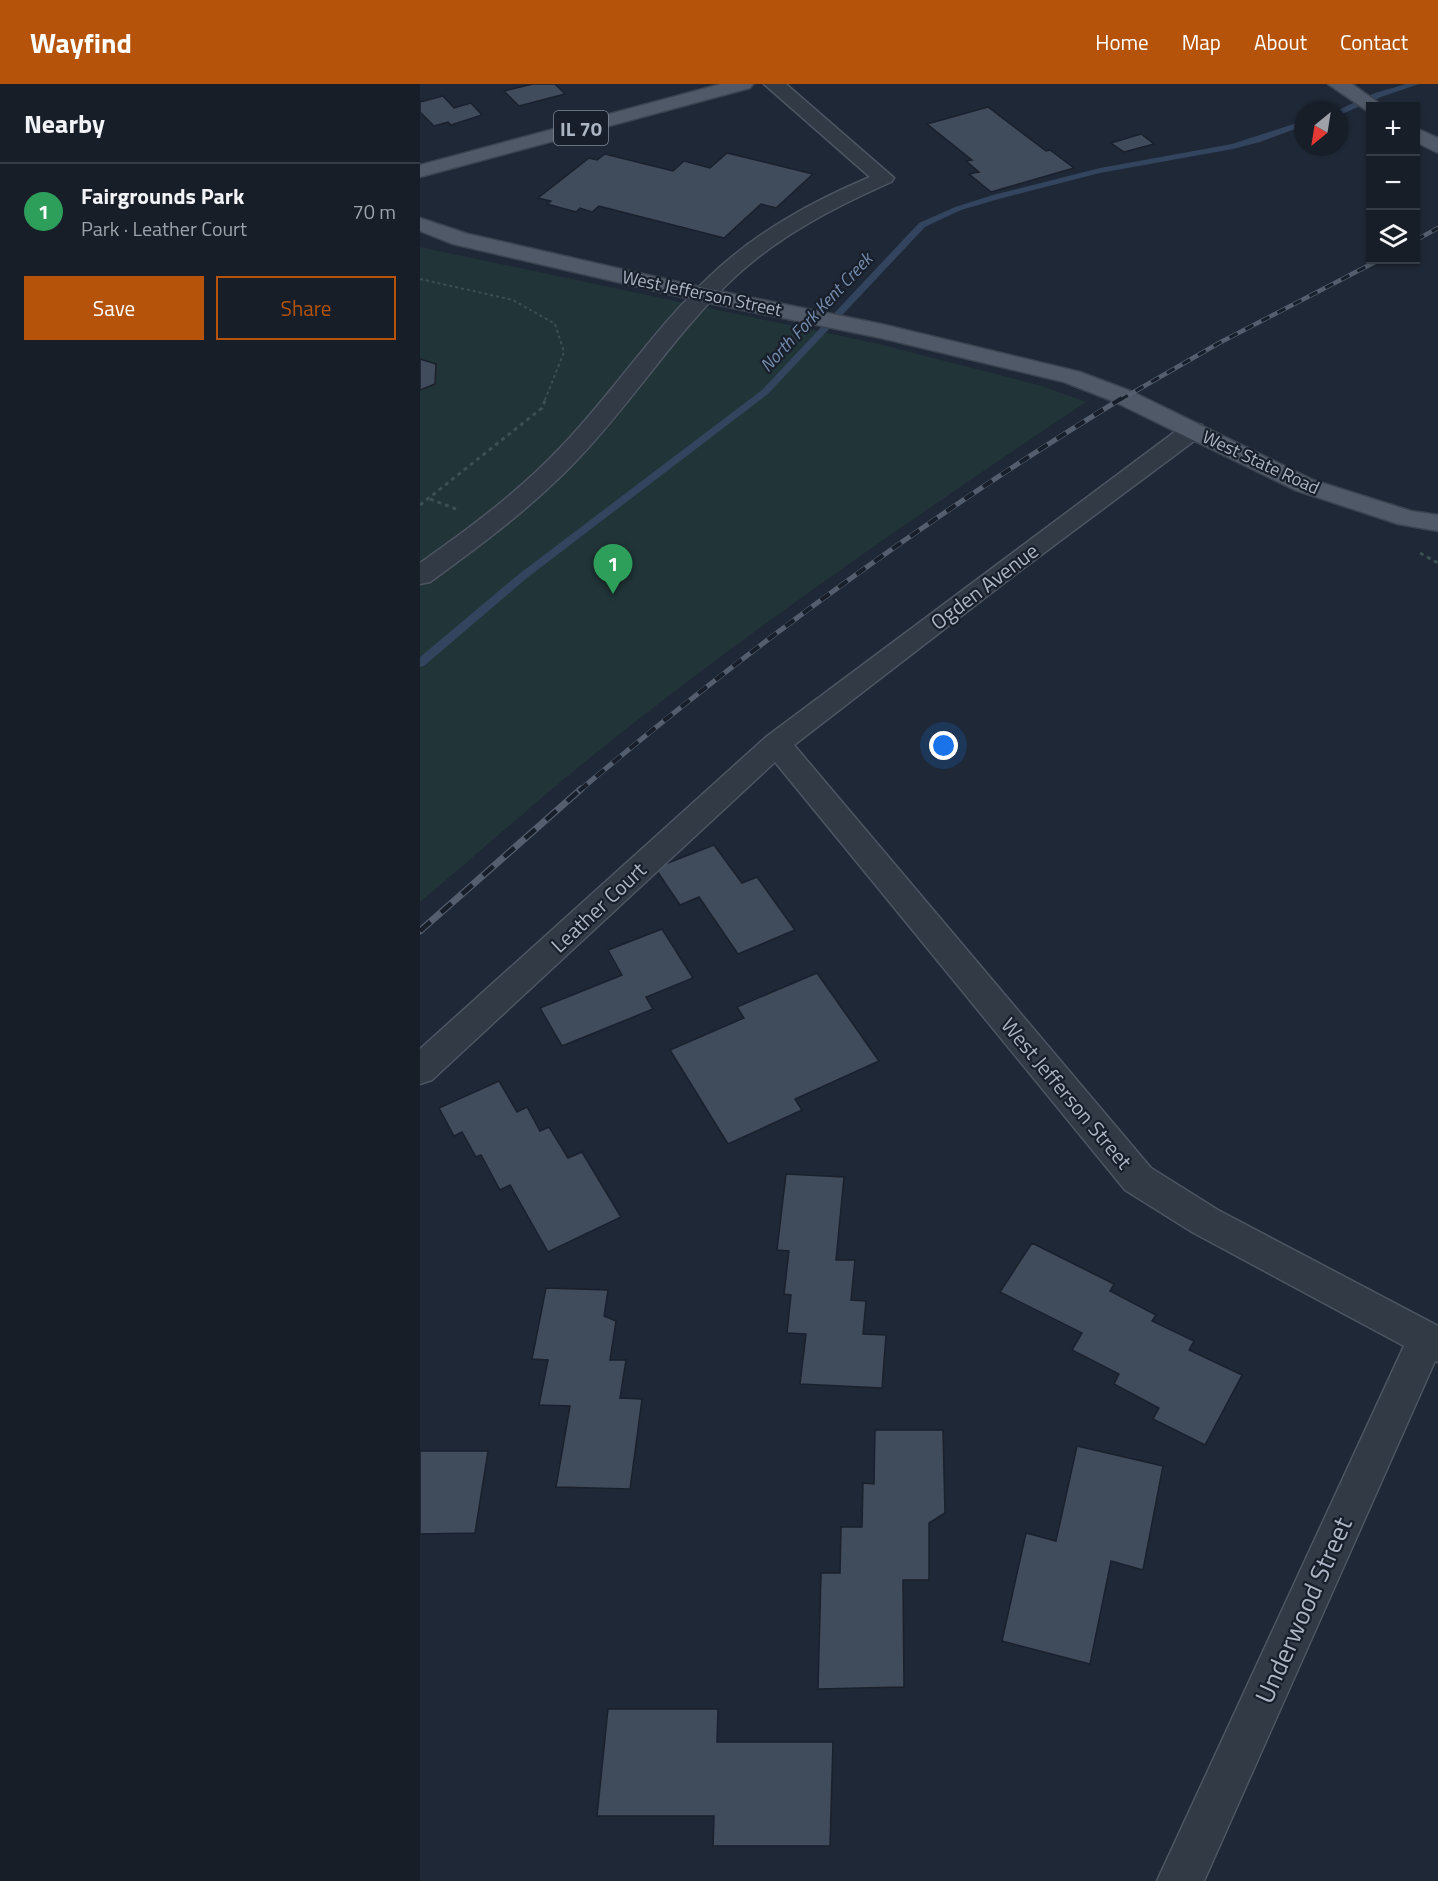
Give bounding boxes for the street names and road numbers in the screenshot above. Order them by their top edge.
road number: IL 70 [554,111,608,145]
street label: West Jefferson Street [620,263,785,323]
street label: West State Road [1198,423,1324,501]
street label: Ogden Avenue [923,535,1045,637]
street label: Leather Court [543,854,653,960]
street label: West Jefferson Street [994,1010,1141,1176]
street label: Underwood Street [1244,1511,1362,1709]

